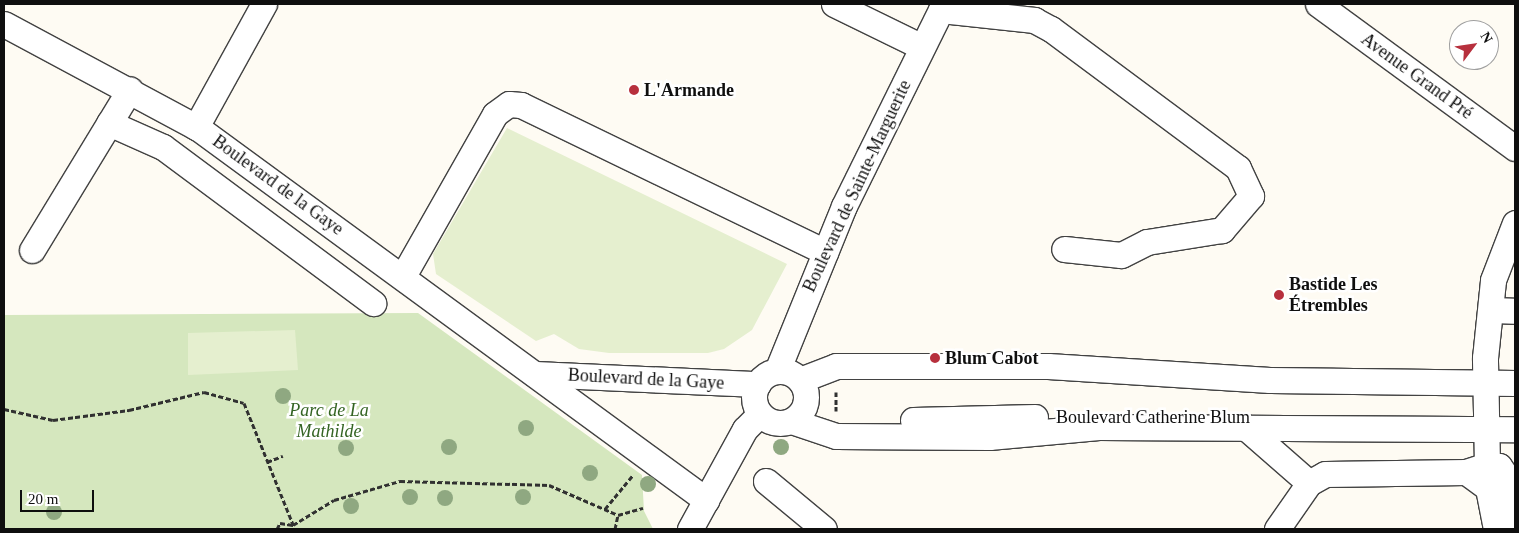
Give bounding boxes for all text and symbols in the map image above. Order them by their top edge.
north arrow [1449,20,1499,70]
street label: Avenue Grand Pré [1357,28,1477,124]
text: N [1477,29,1495,46]
street label: Boulevard de Sainte-Marguerite [798,76,916,296]
place label: L'Armande [644,79,734,101]
marker: L'Armande [628,84,640,96]
street label: Boulevard de la Gaye [208,130,348,240]
place label: Bastide Les Étrembles [1289,274,1378,316]
marker: Bastide Les Étrembles [1273,289,1285,301]
place label: Blum Cabot [945,347,1039,369]
marker: Blum Cabot [929,352,941,364]
street label: Boulevard de la Gaye [567,364,725,394]
park label: Parc de La Mathilde [289,400,369,442]
street label: Boulevard Catherine Blum [1056,406,1250,428]
scale bar [22,480,96,512]
text: 20 m [28,491,58,507]

